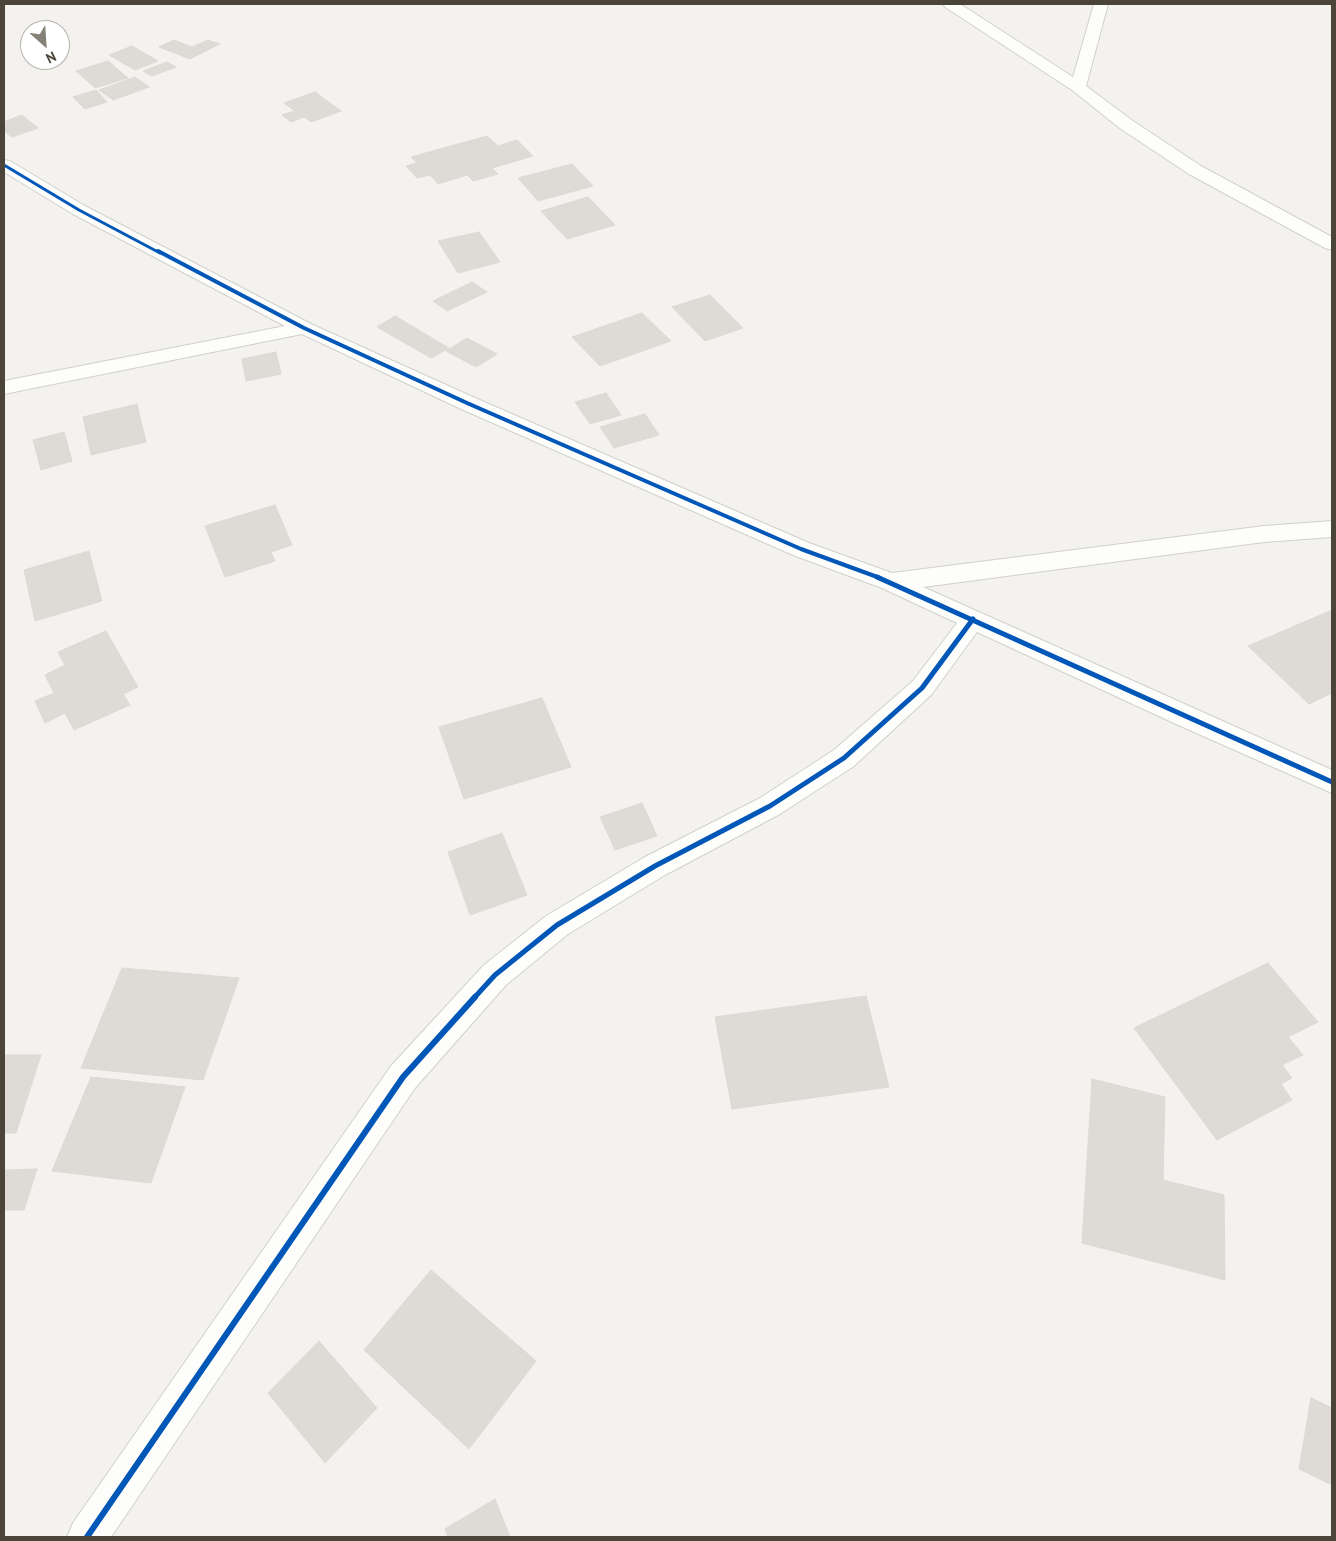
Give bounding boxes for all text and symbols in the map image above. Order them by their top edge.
north arrow [20,20,70,70]
text: N [43,47,59,68]

